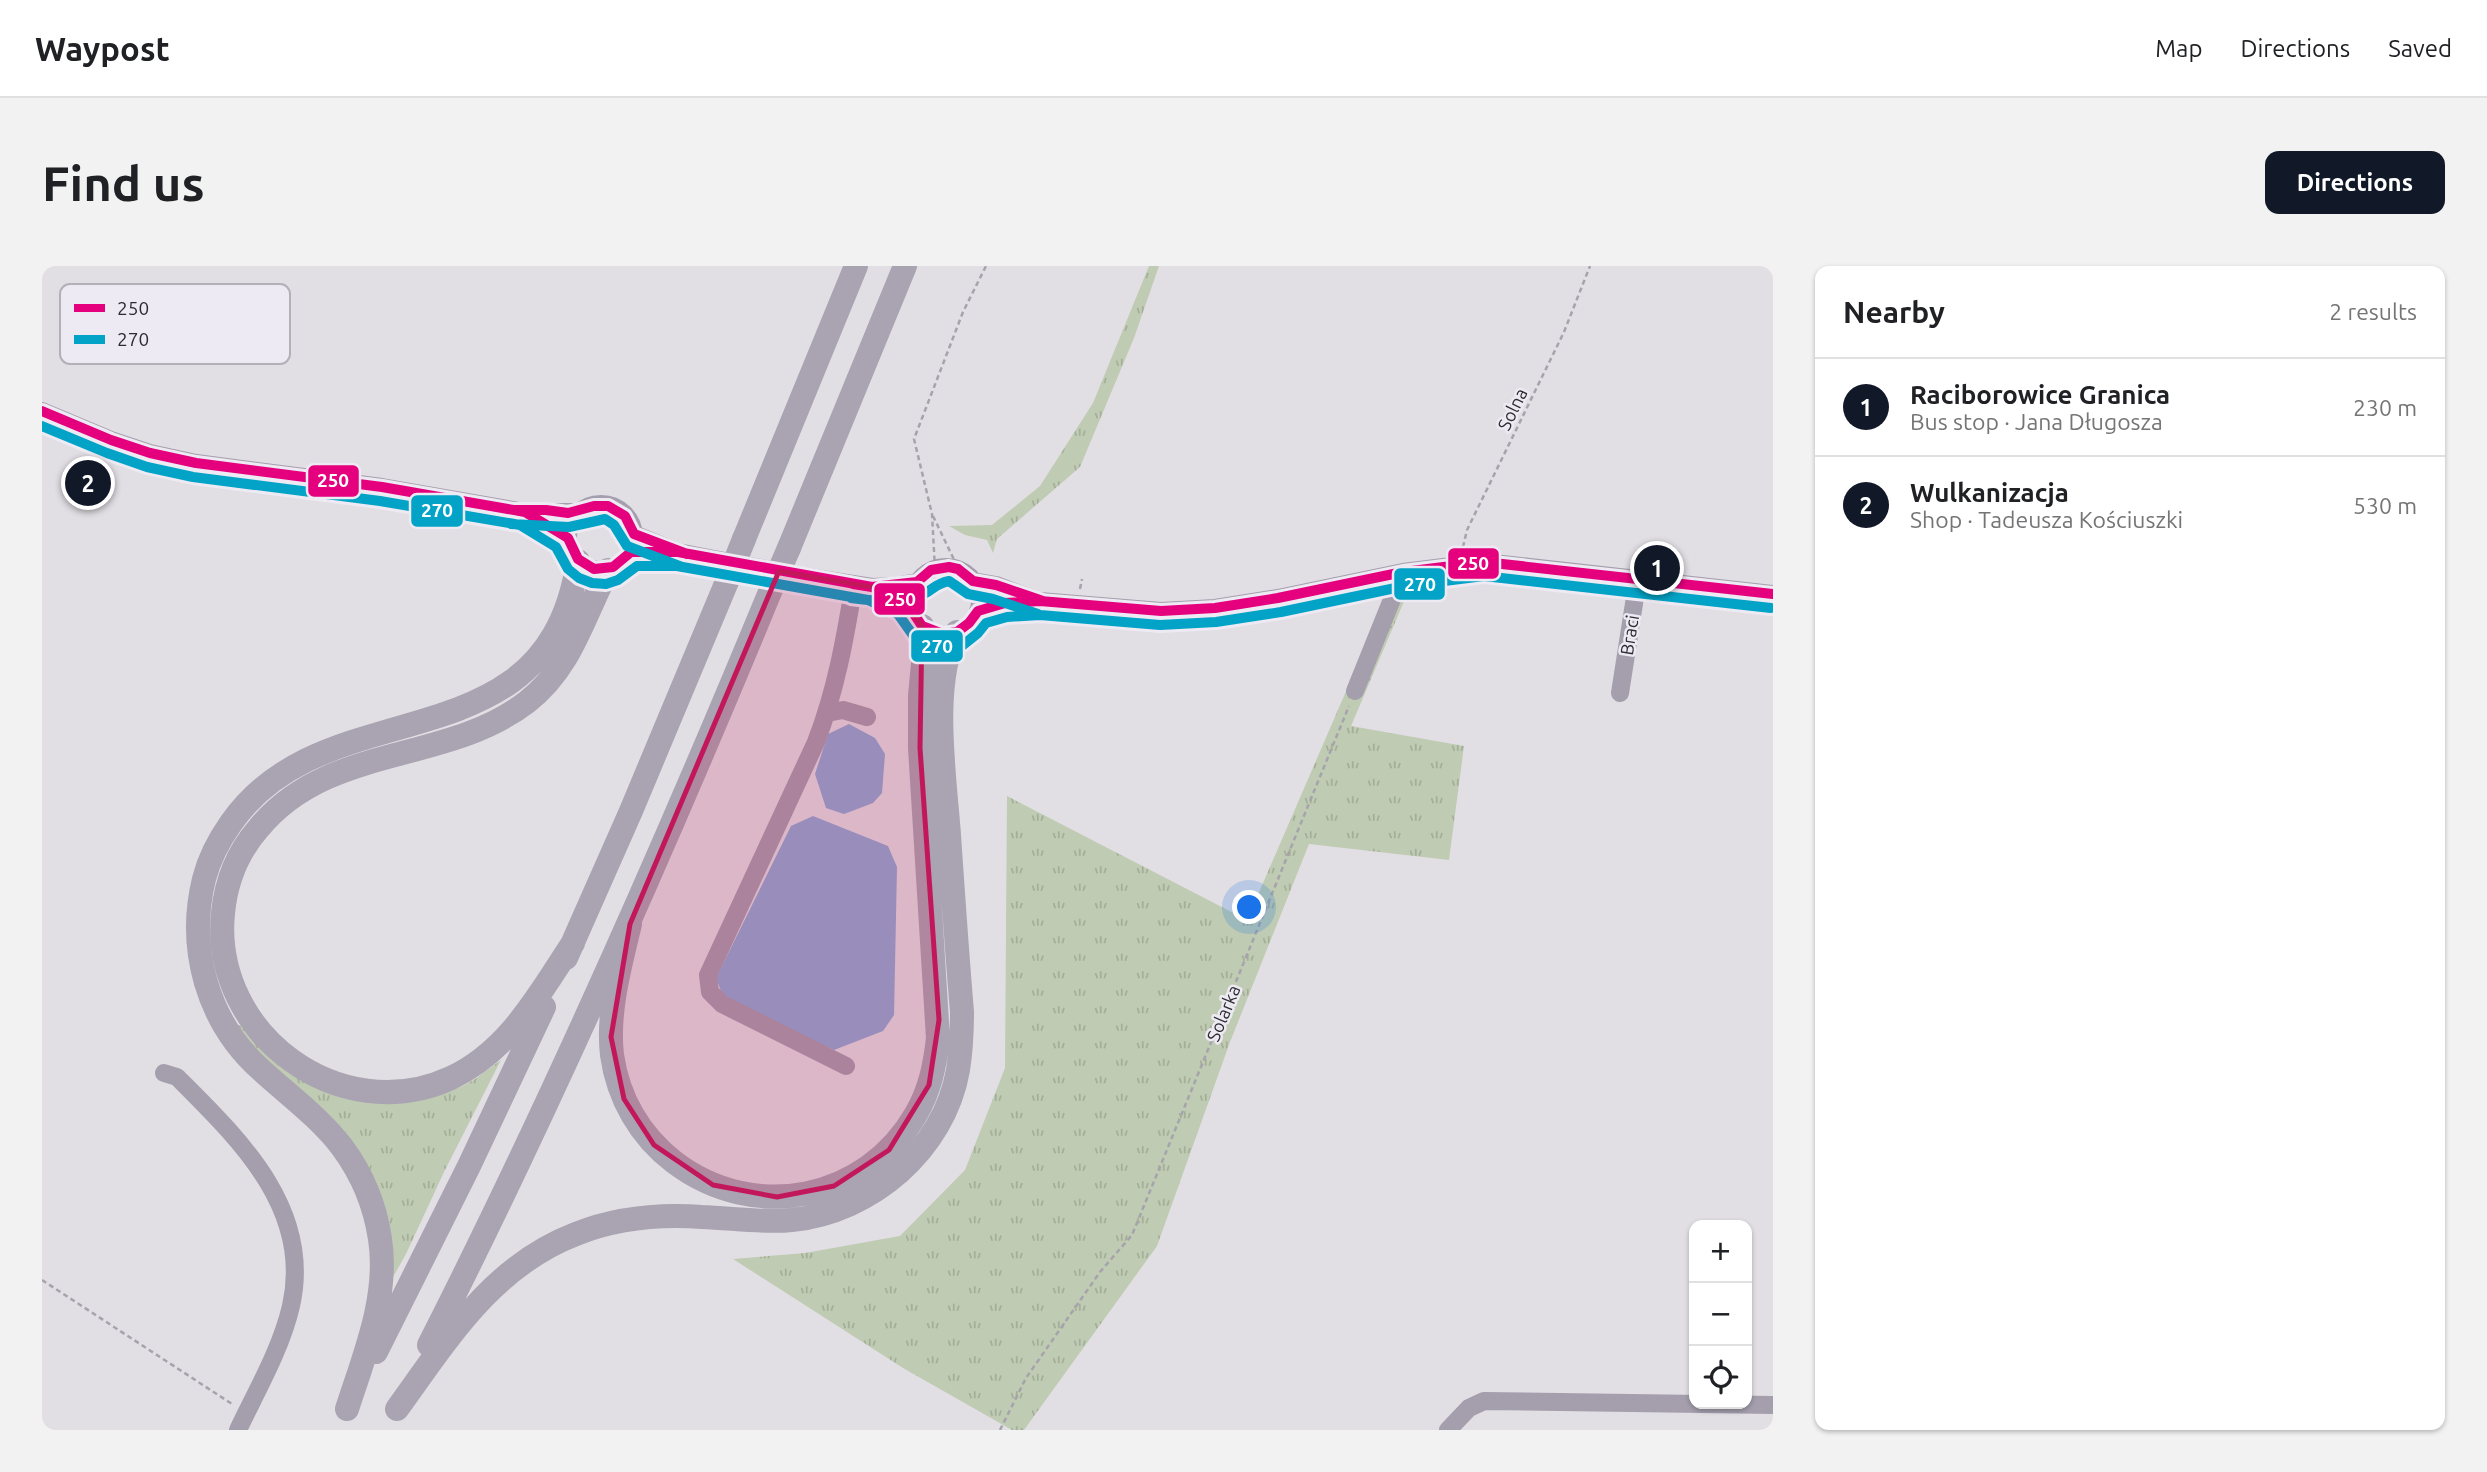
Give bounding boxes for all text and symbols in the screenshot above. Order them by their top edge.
text: Waypost [35,30,170,67]
text: Map [2155,35,2202,62]
text: Directions [2240,35,2350,62]
text: Saved [2388,35,2452,62]
button: Directions [2265,151,2445,214]
text: Find us [42,155,205,210]
legend [60,284,290,364]
text: Nearby [1843,295,1945,329]
text: 250 [117,297,149,319]
text: 2 results [2329,299,2417,324]
text: 270 [117,328,149,350]
text: Raciborowice Granica [1910,380,2170,409]
street label: Solna [1493,385,1531,433]
text: 1 [1860,395,1872,420]
text: 230 m [2353,395,2417,420]
text: Bus stop · Jana Długosza [1910,409,2163,434]
pin: 2 [65,457,111,509]
line badge: 250 [307,464,360,498]
text: 250 [317,469,349,491]
text: Wulkanizacja [1910,478,2069,507]
text: 2 [1860,493,1872,518]
text: 530 m [2353,493,2417,518]
line badge: 270 [410,494,464,528]
text: 270 [421,499,453,521]
text: Shop · Tadeusza Kościuszki [1910,507,2183,532]
pin: 1 [1634,542,1680,594]
line badge: 250 [1447,547,1500,580]
text: 250 [1457,552,1489,574]
line badge: 270 [1393,567,1446,601]
text: 270 [1404,573,1436,595]
line badge: 250 [873,582,926,616]
text: 250 [884,588,916,610]
street label: Braci [1616,614,1642,656]
line badge: 270 [910,629,964,663]
text: 270 [921,635,953,657]
your location [1232,890,1266,924]
street label: Solarka [1202,982,1244,1044]
map controls [1689,1220,1752,1409]
button: + [1689,1220,1752,1283]
button: − [1689,1283,1752,1346]
button: locate [1689,1346,1752,1409]

